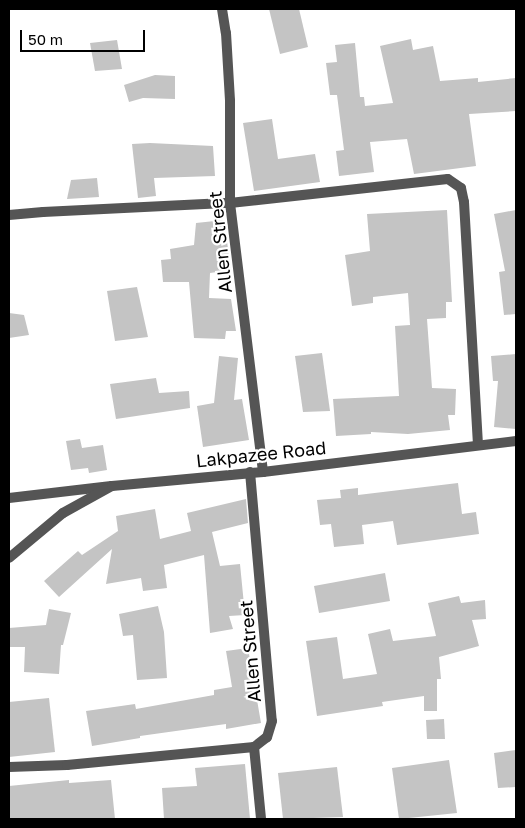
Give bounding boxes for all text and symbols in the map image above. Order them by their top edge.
scale bar [22,20,148,52]
text: 50 m [28,30,63,48]
street label: Allen Street [204,190,236,294]
street label: Lakpazee Road [195,436,327,472]
street label: Allen Street [235,599,265,703]

